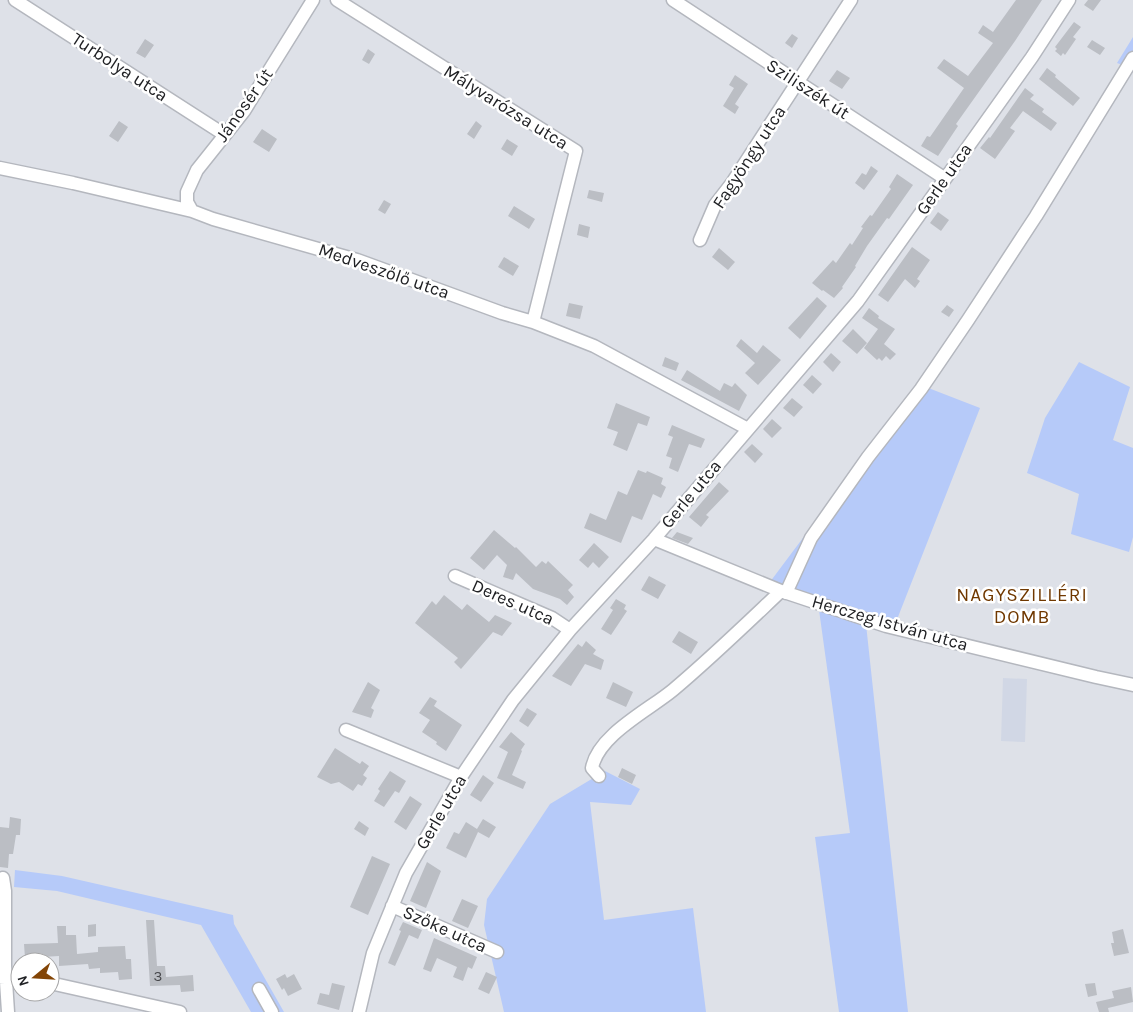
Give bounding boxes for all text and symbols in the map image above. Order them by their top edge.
street label: Turbolya utca [68,28,172,106]
street label: Sziliszék út [762,54,854,124]
street label: Mályvarózsa utca [440,60,572,154]
street label: Jánosér út [211,64,278,146]
street label: Fagyöngy utca [708,101,790,213]
street label: Gerle utca [911,139,977,219]
street label: Medveszőlő utca [316,238,452,304]
street label: Gerle utca [656,455,726,533]
street label: Deres utca [469,574,557,630]
district label: NAGYSZILLÉRI DOMB [956,583,1088,628]
street label: Herczeg István utca [809,590,971,656]
street label: Gerle utca [411,771,471,853]
street label: Szőke utca [400,901,490,957]
north arrow [10,952,60,1002]
house number: 3 [154,967,162,985]
text: N [13,973,33,988]

